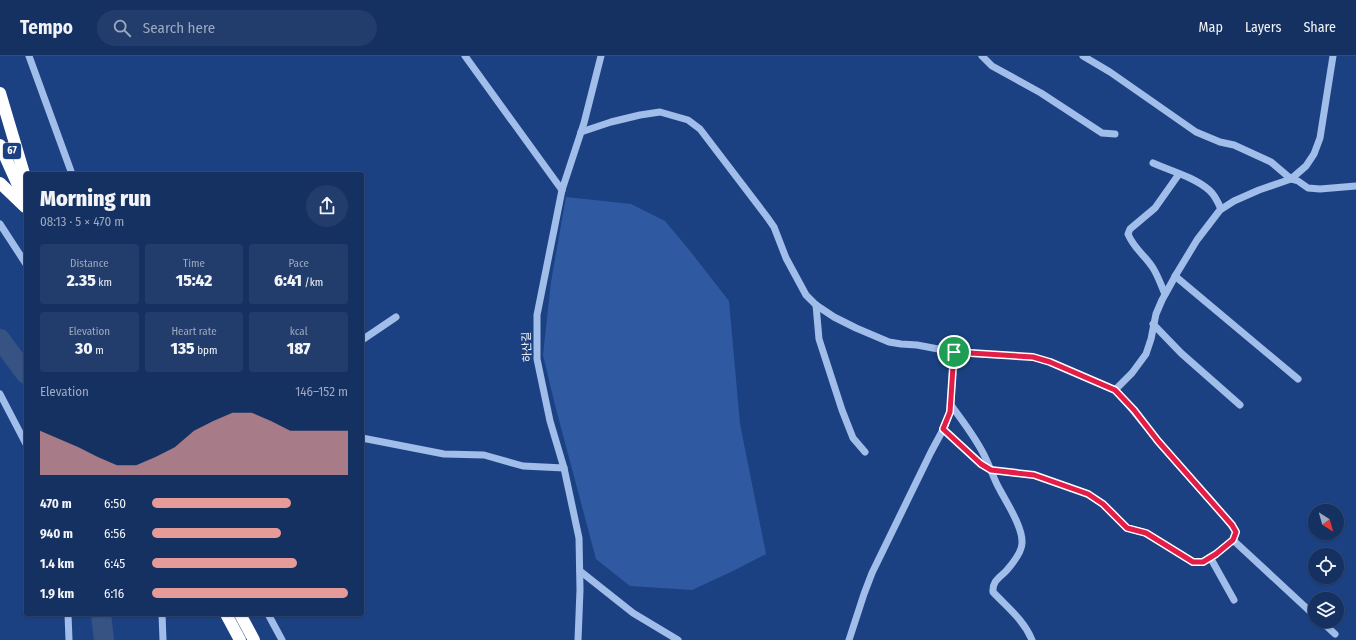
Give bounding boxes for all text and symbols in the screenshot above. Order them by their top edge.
search box [97,10,377,46]
text: Tempo [20,16,73,39]
icon: search [111,17,133,39]
text: Search here [143,19,215,37]
text: Map [1199,19,1223,36]
text: Layers [1245,19,1281,36]
text: Share [1303,19,1336,36]
road number: 67 [3,143,21,159]
text: Morning run [40,185,151,212]
button: share [306,185,348,227]
text: 08:13 · 5 × 470 m [40,214,124,229]
text: Distance [70,257,109,270]
text: Time [183,257,205,270]
text: Pace [288,257,309,270]
text: 2.35 [67,270,96,291]
text: 15:42 [176,270,212,291]
text: 6:41 [274,270,302,291]
text: km [96,276,112,289]
text: /km [302,276,323,289]
text: Elevation [69,325,110,338]
text: Heart rate [171,325,217,338]
text: kcal [290,325,308,338]
street label: 하산길 [520,332,534,362]
pin [937,335,971,369]
text: 30 [75,338,93,359]
text: 135 [171,338,195,359]
text: 187 [287,338,310,359]
icon: arrive [943,341,965,363]
text: m [93,344,104,357]
text: bpm [195,344,217,357]
text: Elevation [40,384,89,399]
text: 146–152 m [295,384,348,399]
text: 470 m [40,496,72,511]
text: 6:50 [104,496,126,511]
north arrow [1308,504,1344,540]
map controls [1308,504,1344,628]
text: 940 m [40,526,73,541]
text: 6:56 [104,526,126,541]
button: locate [1308,548,1344,584]
text: 1.4 km [40,556,74,571]
text: 6:45 [104,556,125,571]
text: 1.9 km [40,586,74,601]
text: 6:16 [104,586,124,601]
button: layers [1308,592,1344,628]

